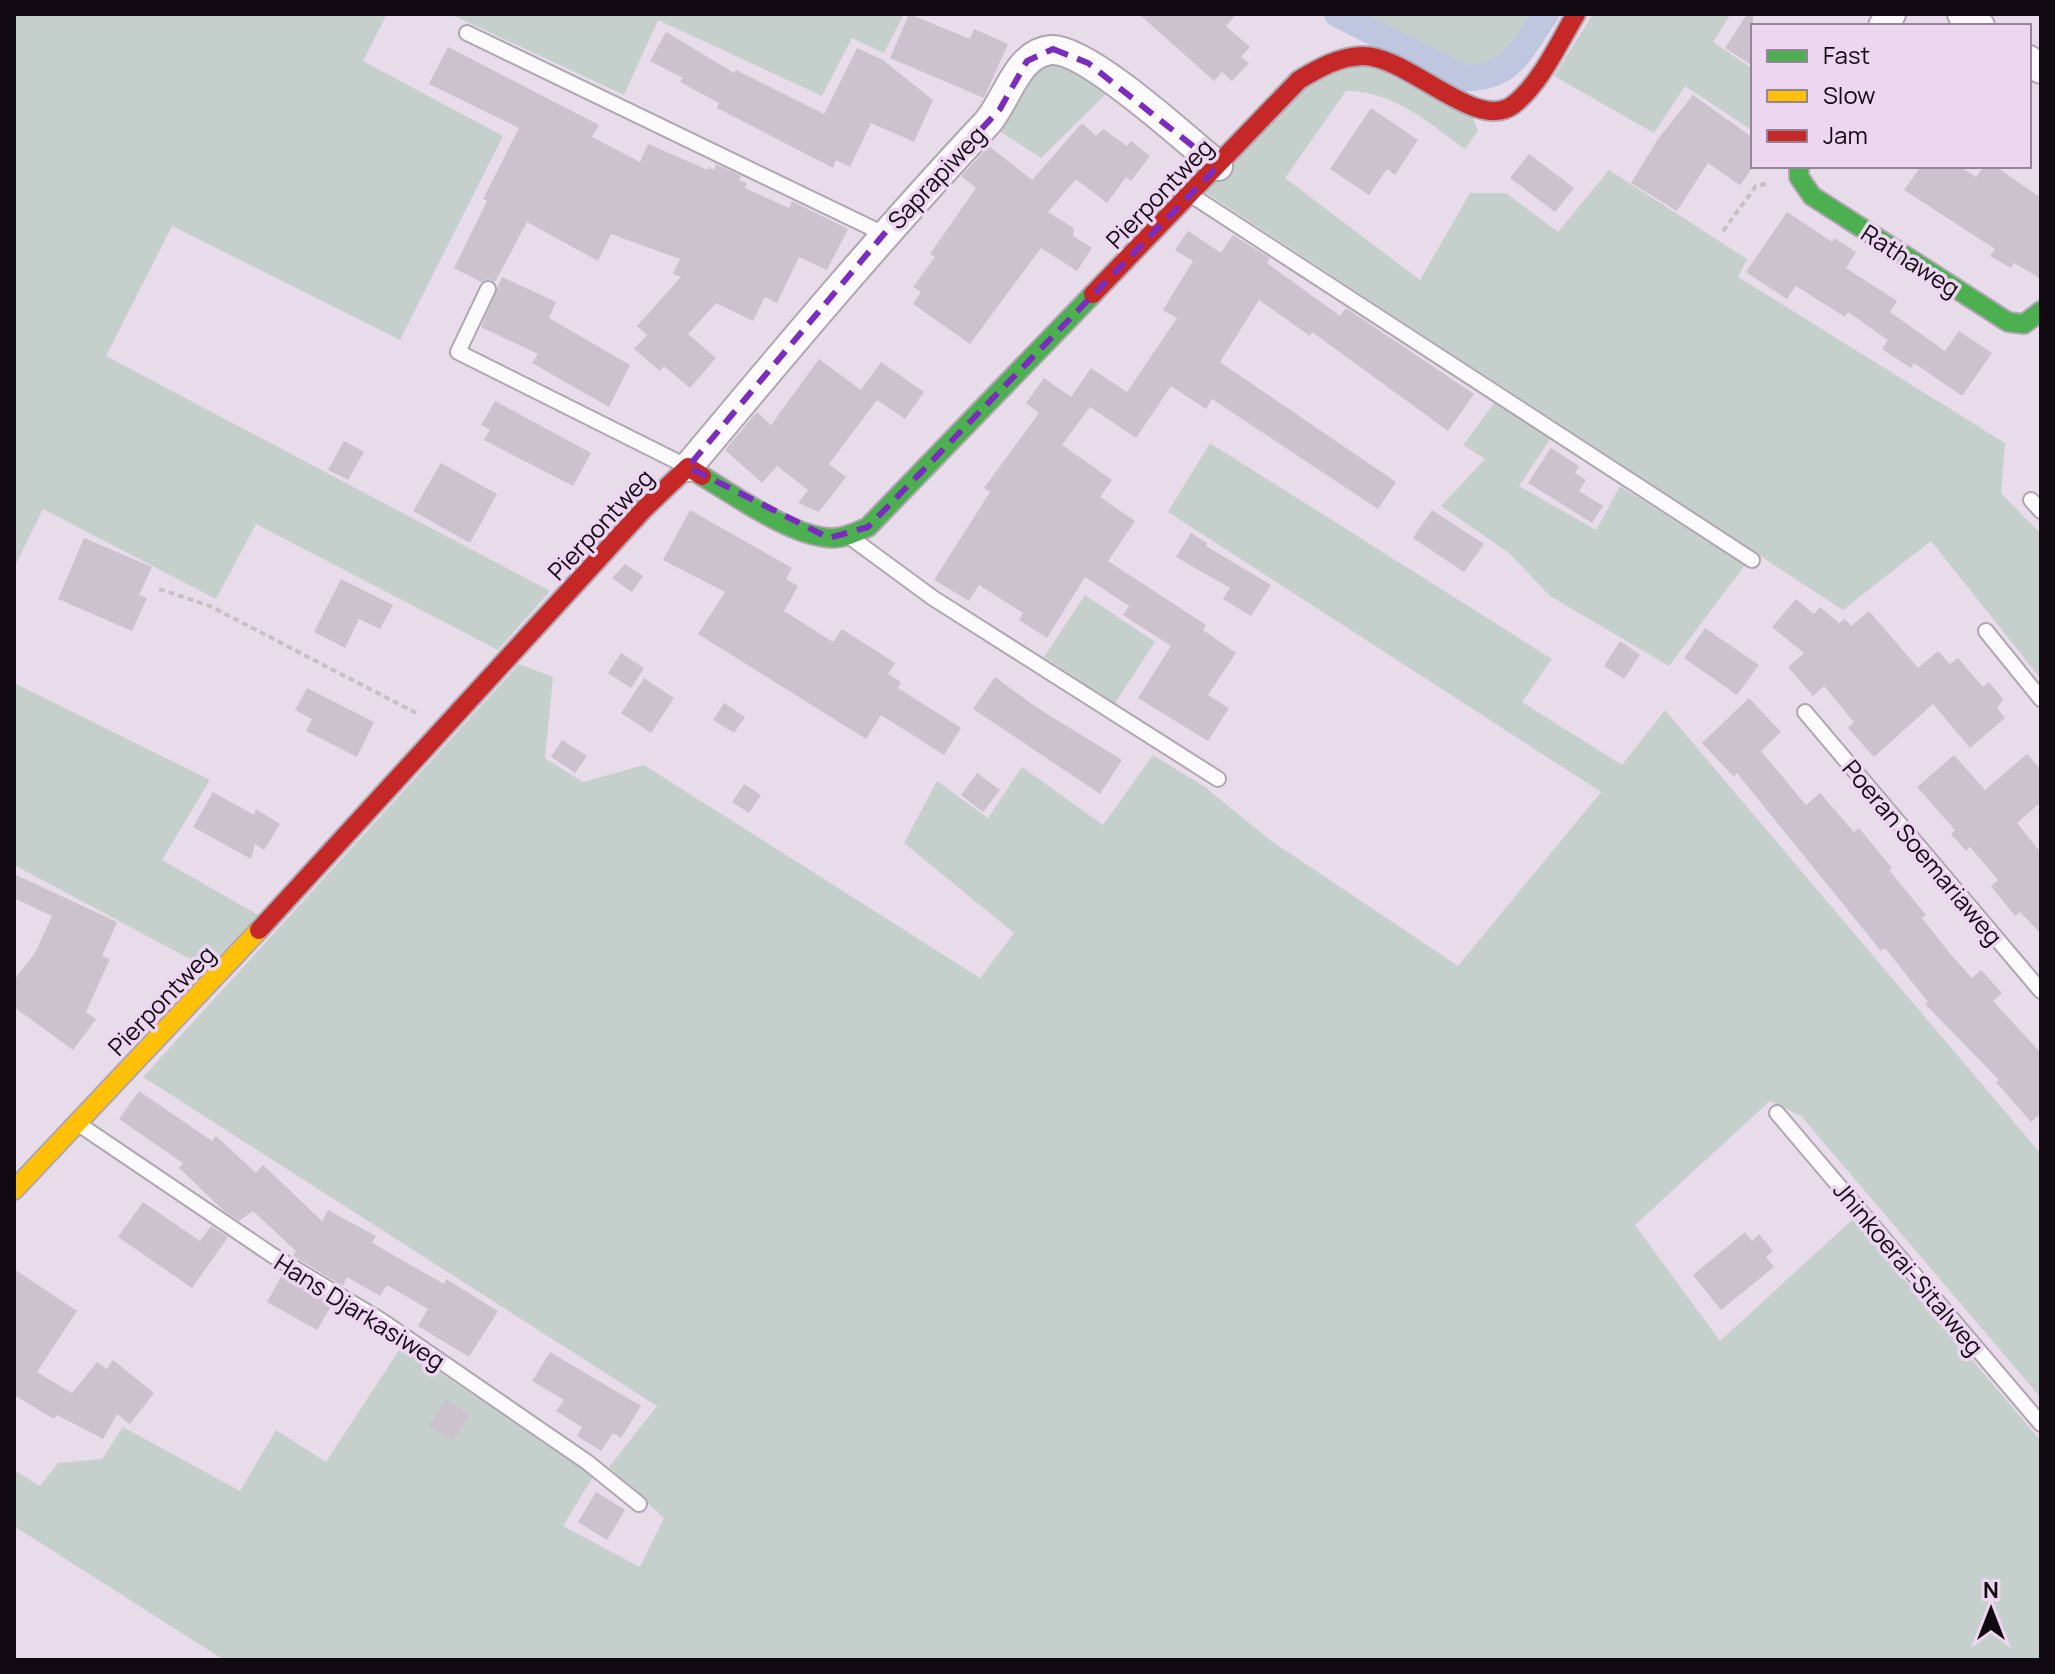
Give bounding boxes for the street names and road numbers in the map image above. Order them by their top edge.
street label: Saprapiweg [880,118,992,236]
street label: Pierpontweg [1098,131,1220,255]
street label: Rathaweg [1855,216,1967,304]
street label: Pierpontweg [540,461,660,587]
street label: Poeran Soemariaweg [1836,752,2010,952]
street label: Pierpontweg [100,938,222,1062]
street label: Jhinkoerai-Sitalweg [1826,1174,1992,1362]
street label: Hans Djarkasiweg [269,1245,451,1377]

